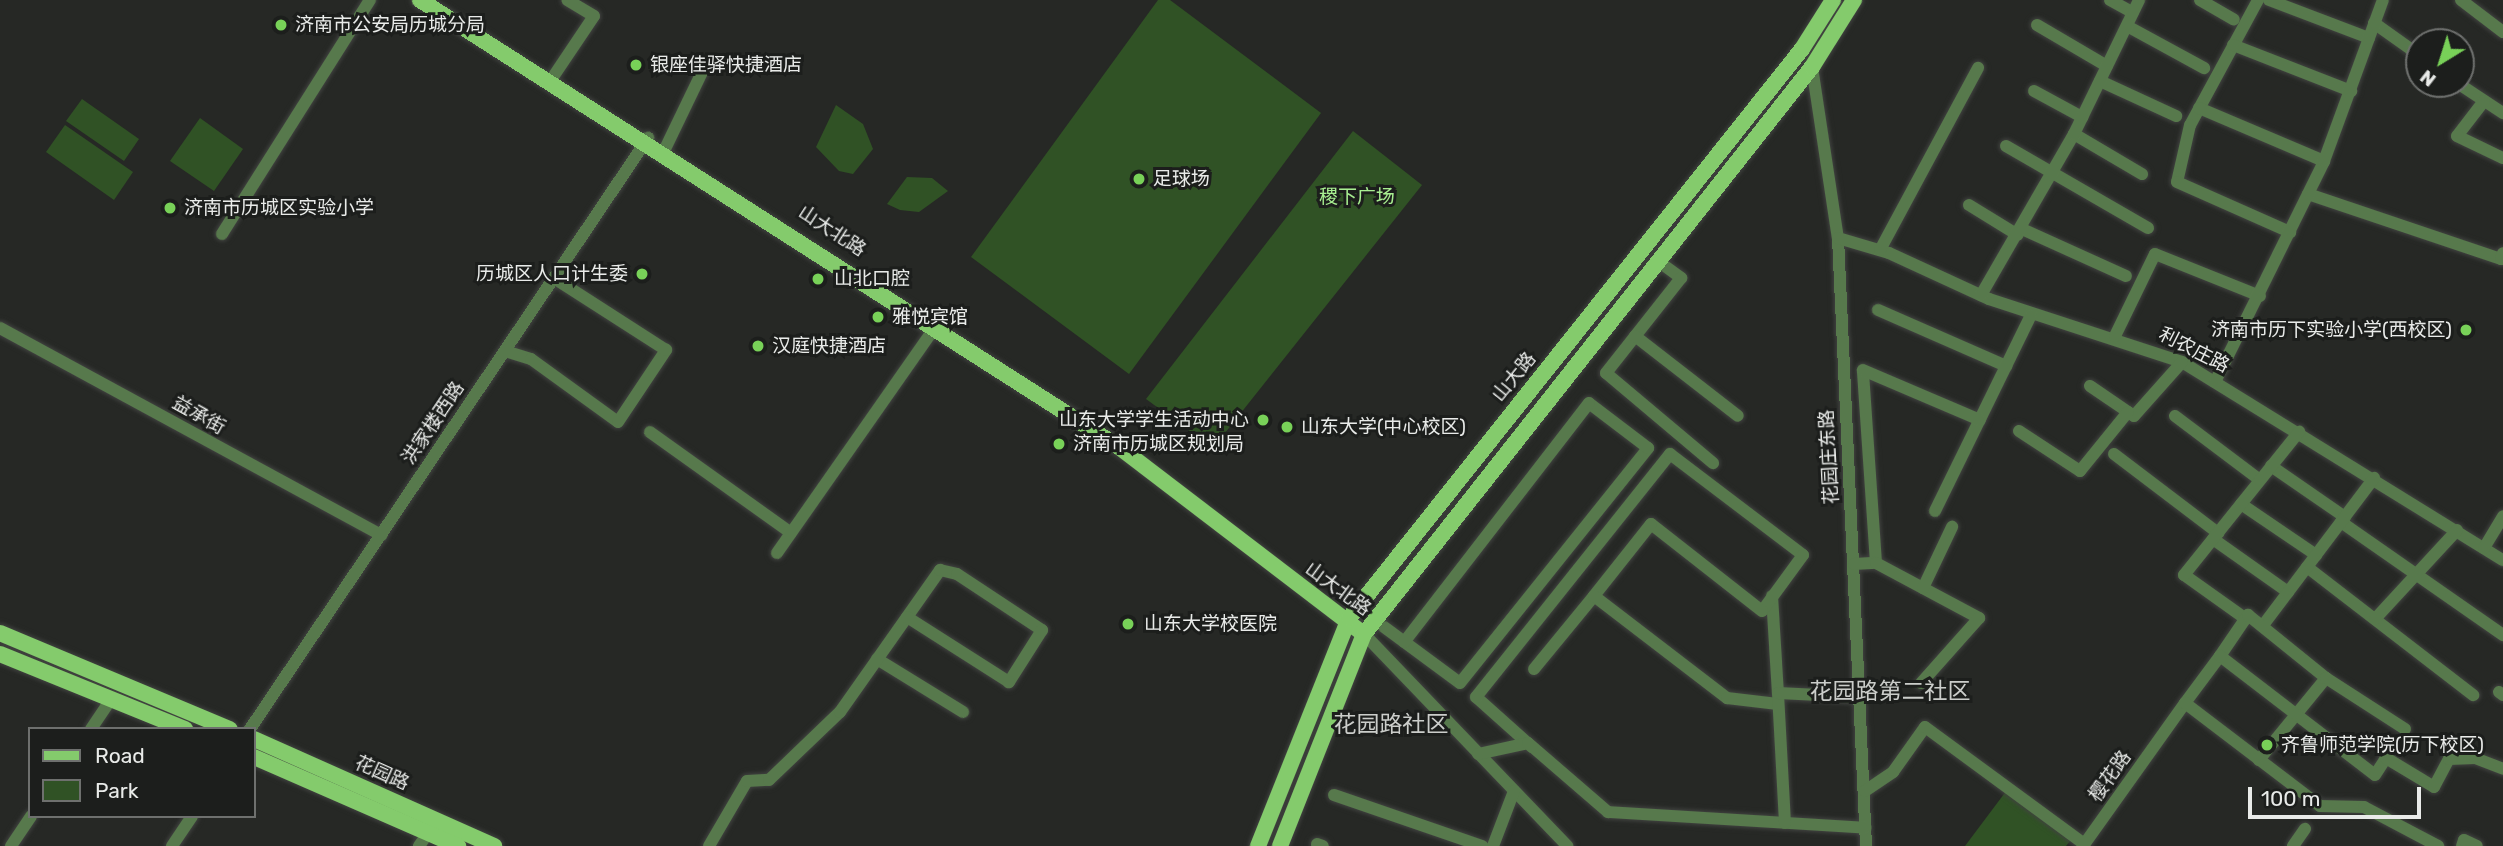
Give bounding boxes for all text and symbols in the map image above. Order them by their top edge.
place label: 济南市公安局历城分局 [295,14,485,36]
marker: 济南市公安局历城分局 [273,17,289,33]
north arrow [2405,28,2475,98]
place label: 银座佳驿快捷酒店 [650,54,802,76]
marker: 银座佳驿快捷酒店 [628,57,644,73]
text: N [2416,65,2440,92]
place label: 足球场 [1153,168,1210,190]
marker: 足球场 [1131,171,1147,187]
park label: 稷下广场 [1319,186,1395,208]
place label: 济南市历城区实验小学 [184,197,374,219]
marker: 济南市历城区实验小学 [162,200,178,216]
street label: 山大北路 [794,201,870,261]
place label: 历城区人口计生委 [476,263,628,285]
marker: 历城区人口计生委 [634,266,650,282]
place label: 山北口腔 [834,268,910,290]
marker: 山北口腔 [808,269,828,289]
place label: 雅悦宾馆 [892,306,968,328]
marker: 雅悦宾馆 [870,309,886,325]
place label: 济南市历下实验小学(西校区) [2211,319,2452,341]
marker: 济南市历下实验小学(西校区) [2458,322,2474,338]
street label: 利农庄路 [2155,323,2233,377]
place label: 汉庭快捷酒店 [772,335,886,357]
marker: 汉庭快捷酒店 [750,338,766,354]
street label: 山大路 [1487,348,1541,406]
street label: 洪家楼西路 [397,377,469,469]
street label: 益承街 [169,391,229,439]
place label: 山东大学学生活动中心 [1059,409,1249,431]
street label: 花园庄东路 [1815,409,1843,505]
marker: 山东大学学生活动中心 [1255,412,1271,428]
place label: 山东大学(中心校区) [1301,416,1466,438]
marker: 山东大学(中心校区) [1279,419,1295,435]
place label: 济南市历城区规划局 [1073,433,1244,455]
marker: 济南市历城区规划局 [1051,436,1067,452]
street label: 山大北路 [1301,557,1375,621]
place label: 山东大学校医院 [1144,613,1277,635]
marker: 山东大学校医院 [1118,614,1138,634]
district label: 花园路第二社区 [1810,677,1970,705]
district label: 花园路社区 [1334,710,1448,738]
legend [28,727,256,818]
place label: 齐鲁师范学院(历下校区) [2281,734,2484,756]
marker: 齐鲁师范学院(历下校区) [2259,737,2275,753]
text: Road [95,743,145,768]
street label: 樱花路 [2084,746,2136,806]
street label: 花园路 [351,751,413,795]
scale bar [2251,772,2424,816]
text: Park [95,778,139,803]
text: 100 m [2261,786,2320,811]

